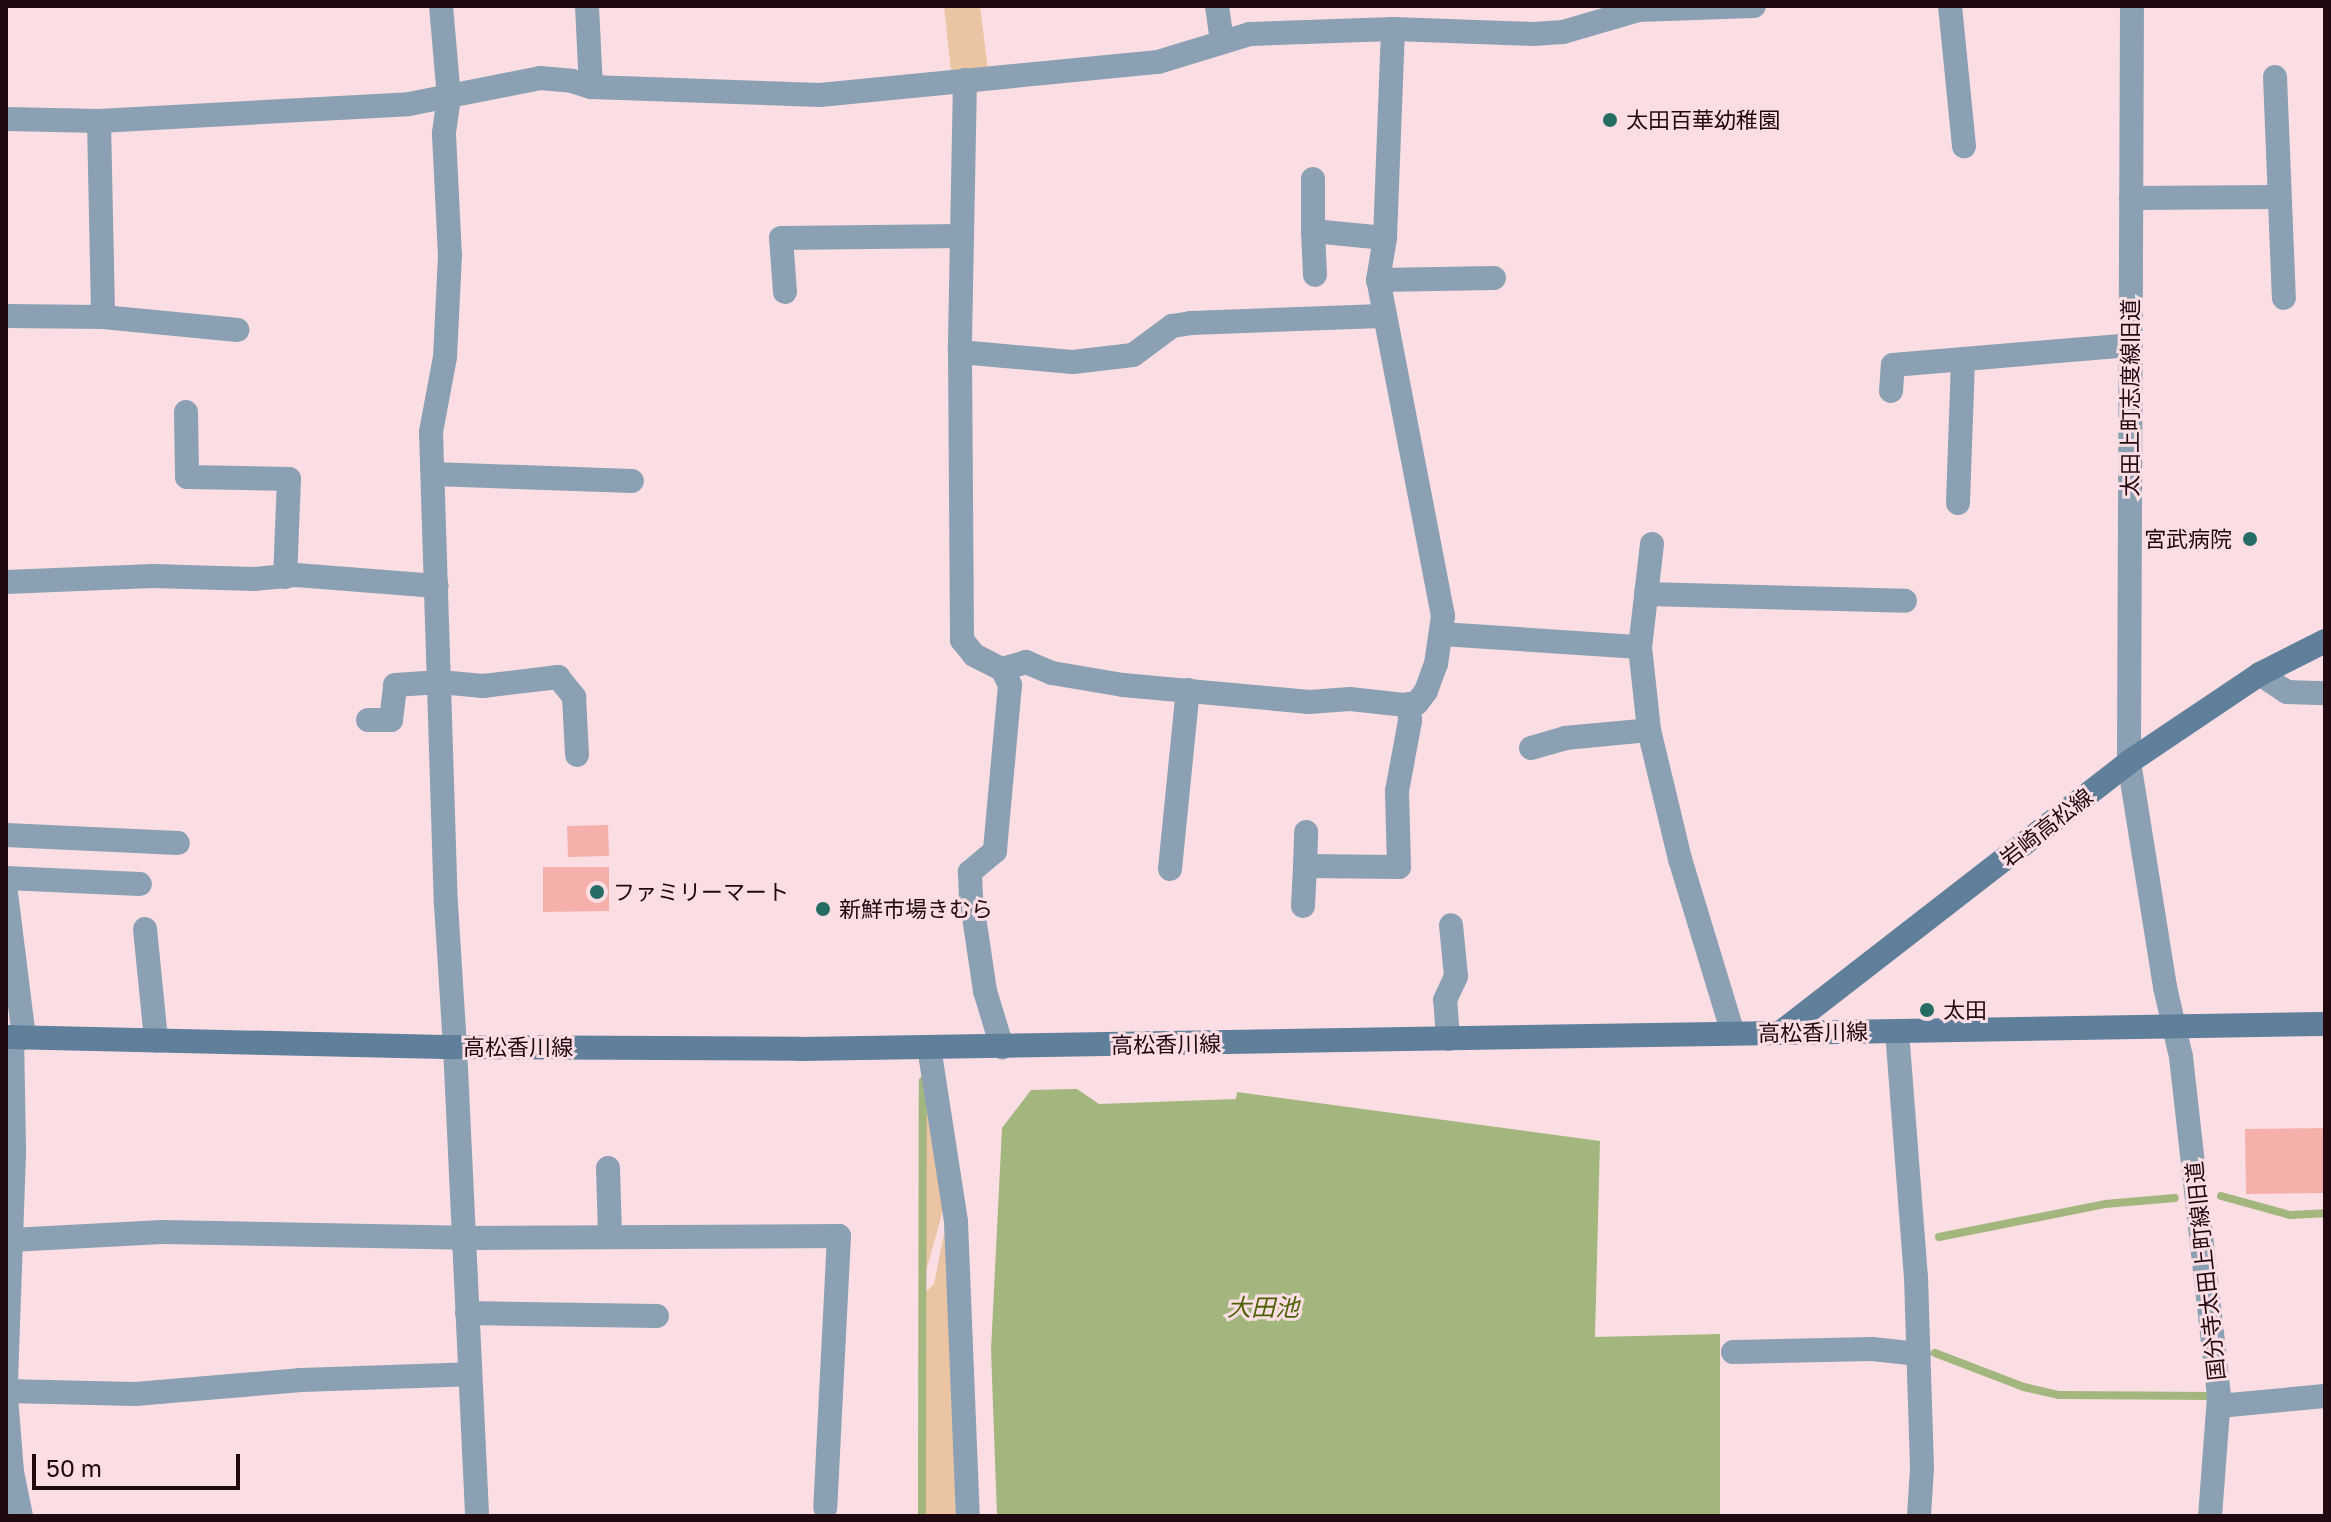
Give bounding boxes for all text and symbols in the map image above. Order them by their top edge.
place label: 太田百華幼稚園 [1626,107,1780,133]
marker: 太田百華幼稚園 [1601,111,1619,129]
street label: 太田上町志度線旧道 [2117,299,2143,497]
place label: 宮武病院 [2144,526,2232,552]
marker: 宮武病院 [2239,528,2261,550]
street label: 岩崎高松線 [1995,783,2097,871]
place label: ファミリーマート [613,879,789,905]
marker: ファミリーマート [588,883,606,901]
place label: 新鮮市場きむら [839,896,993,922]
marker: 新鮮市場きむら [814,900,832,918]
place label: 太田 [1943,997,1987,1023]
marker: 太田 [1918,1001,1936,1019]
street label: 高松香川線 [1758,1018,1868,1046]
street label: 高松香川線 [1111,1030,1221,1058]
street label: 高松香川線 [463,1034,573,1060]
street label: 国分寺太田上町線旧道 [2180,1160,2230,1382]
water label: 大田池 [1227,1293,1299,1321]
scale bar [36,1438,244,1488]
text: 50 m [46,1453,102,1482]

